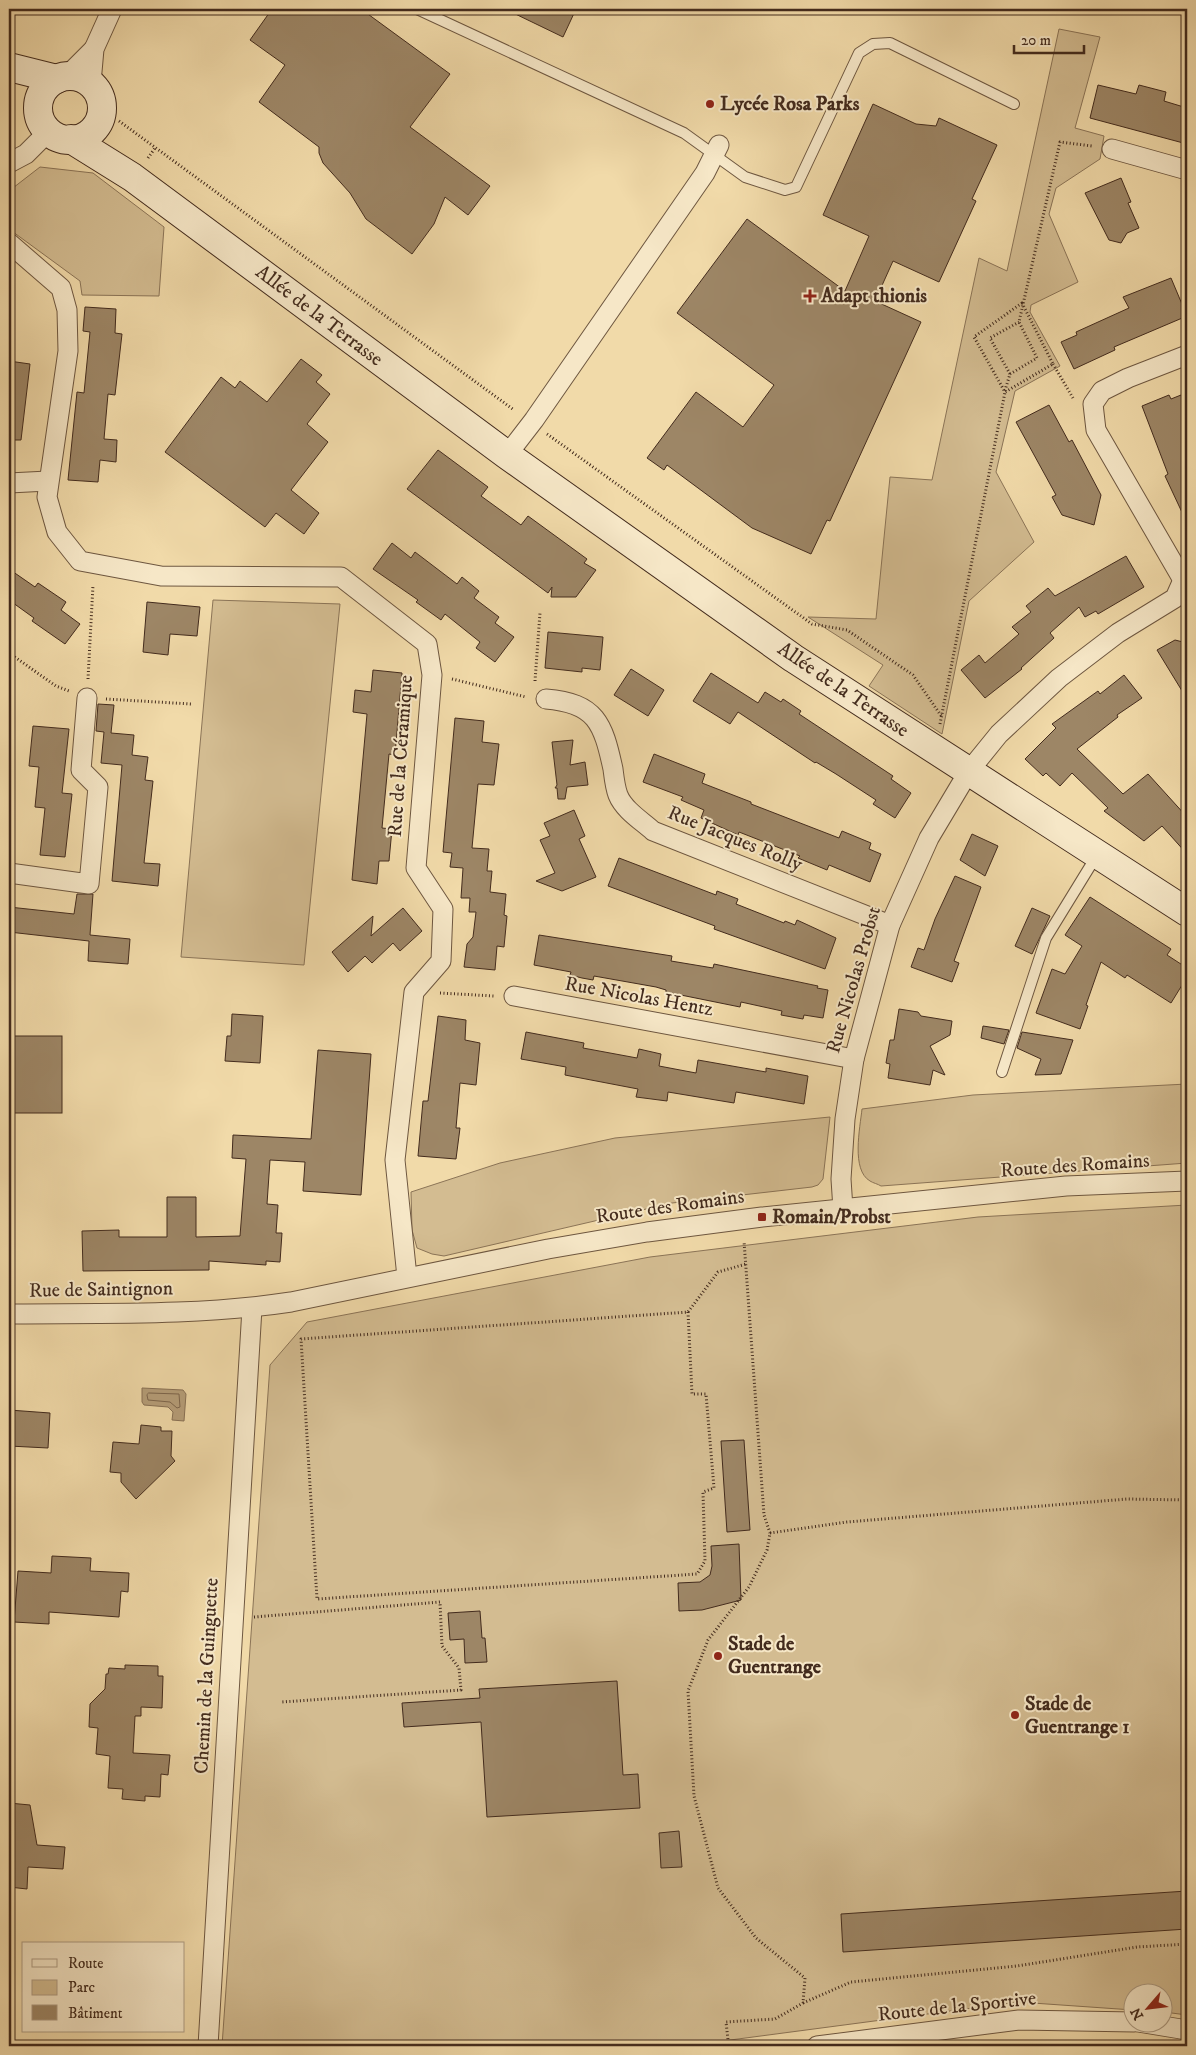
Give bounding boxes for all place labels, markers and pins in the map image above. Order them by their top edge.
place label: Lycée Rosa Parks [720,92,860,117]
marker: Lycée Rosa Parks [704,98,716,110]
place label: Adapt thionis [820,284,927,309]
marker: Adapt thionis [803,289,817,303]
place label: Romain/Probst [772,1205,891,1230]
marker: Romain/Probst [756,1211,768,1223]
place label: Stade de Guentrange [728,1632,822,1680]
marker: Stade de Guentrange [712,1650,724,1662]
place label: Stade de Guentrange 1 [1025,1692,1130,1740]
marker: Stade de Guentrange 1 [1009,1709,1021,1721]

